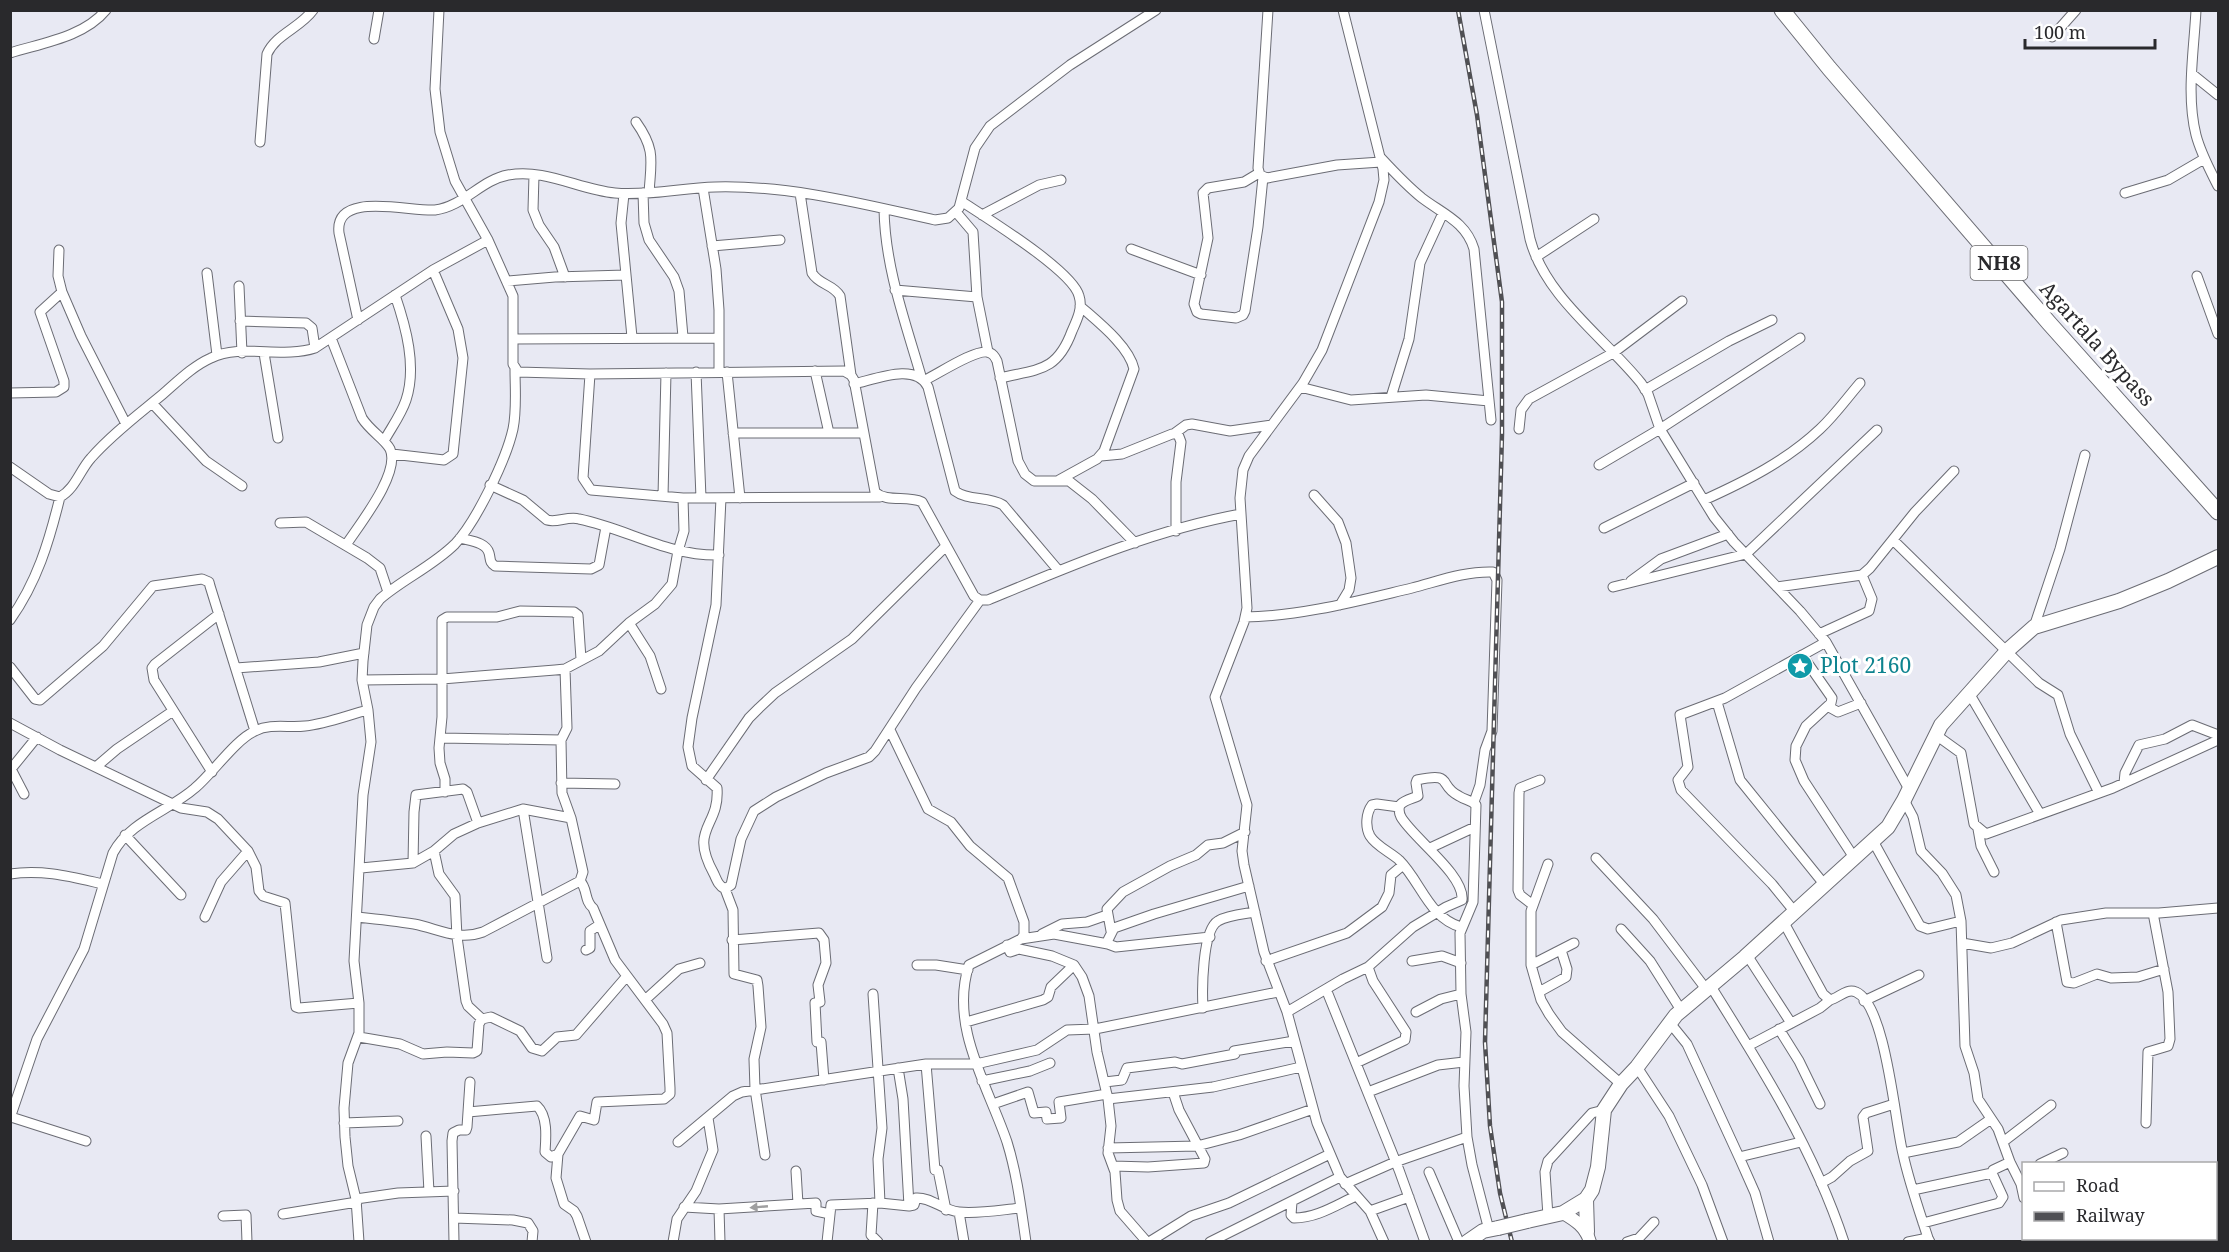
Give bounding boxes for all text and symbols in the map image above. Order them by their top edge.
scale bar [2025,12,2156,50]
text: 100 m [2034,20,2086,44]
road number: NH8 [1970,246,2028,280]
street label: Agartala Bypass [2034,275,2161,412]
place icon: Plot 2160 [1785,651,1815,681]
place label: Plot 2160 [1820,651,1911,679]
legend [2022,1162,2217,1240]
text: Road [2076,1173,2119,1197]
one-way arrow [749,1202,768,1212]
text: Railway [2076,1203,2146,1227]

